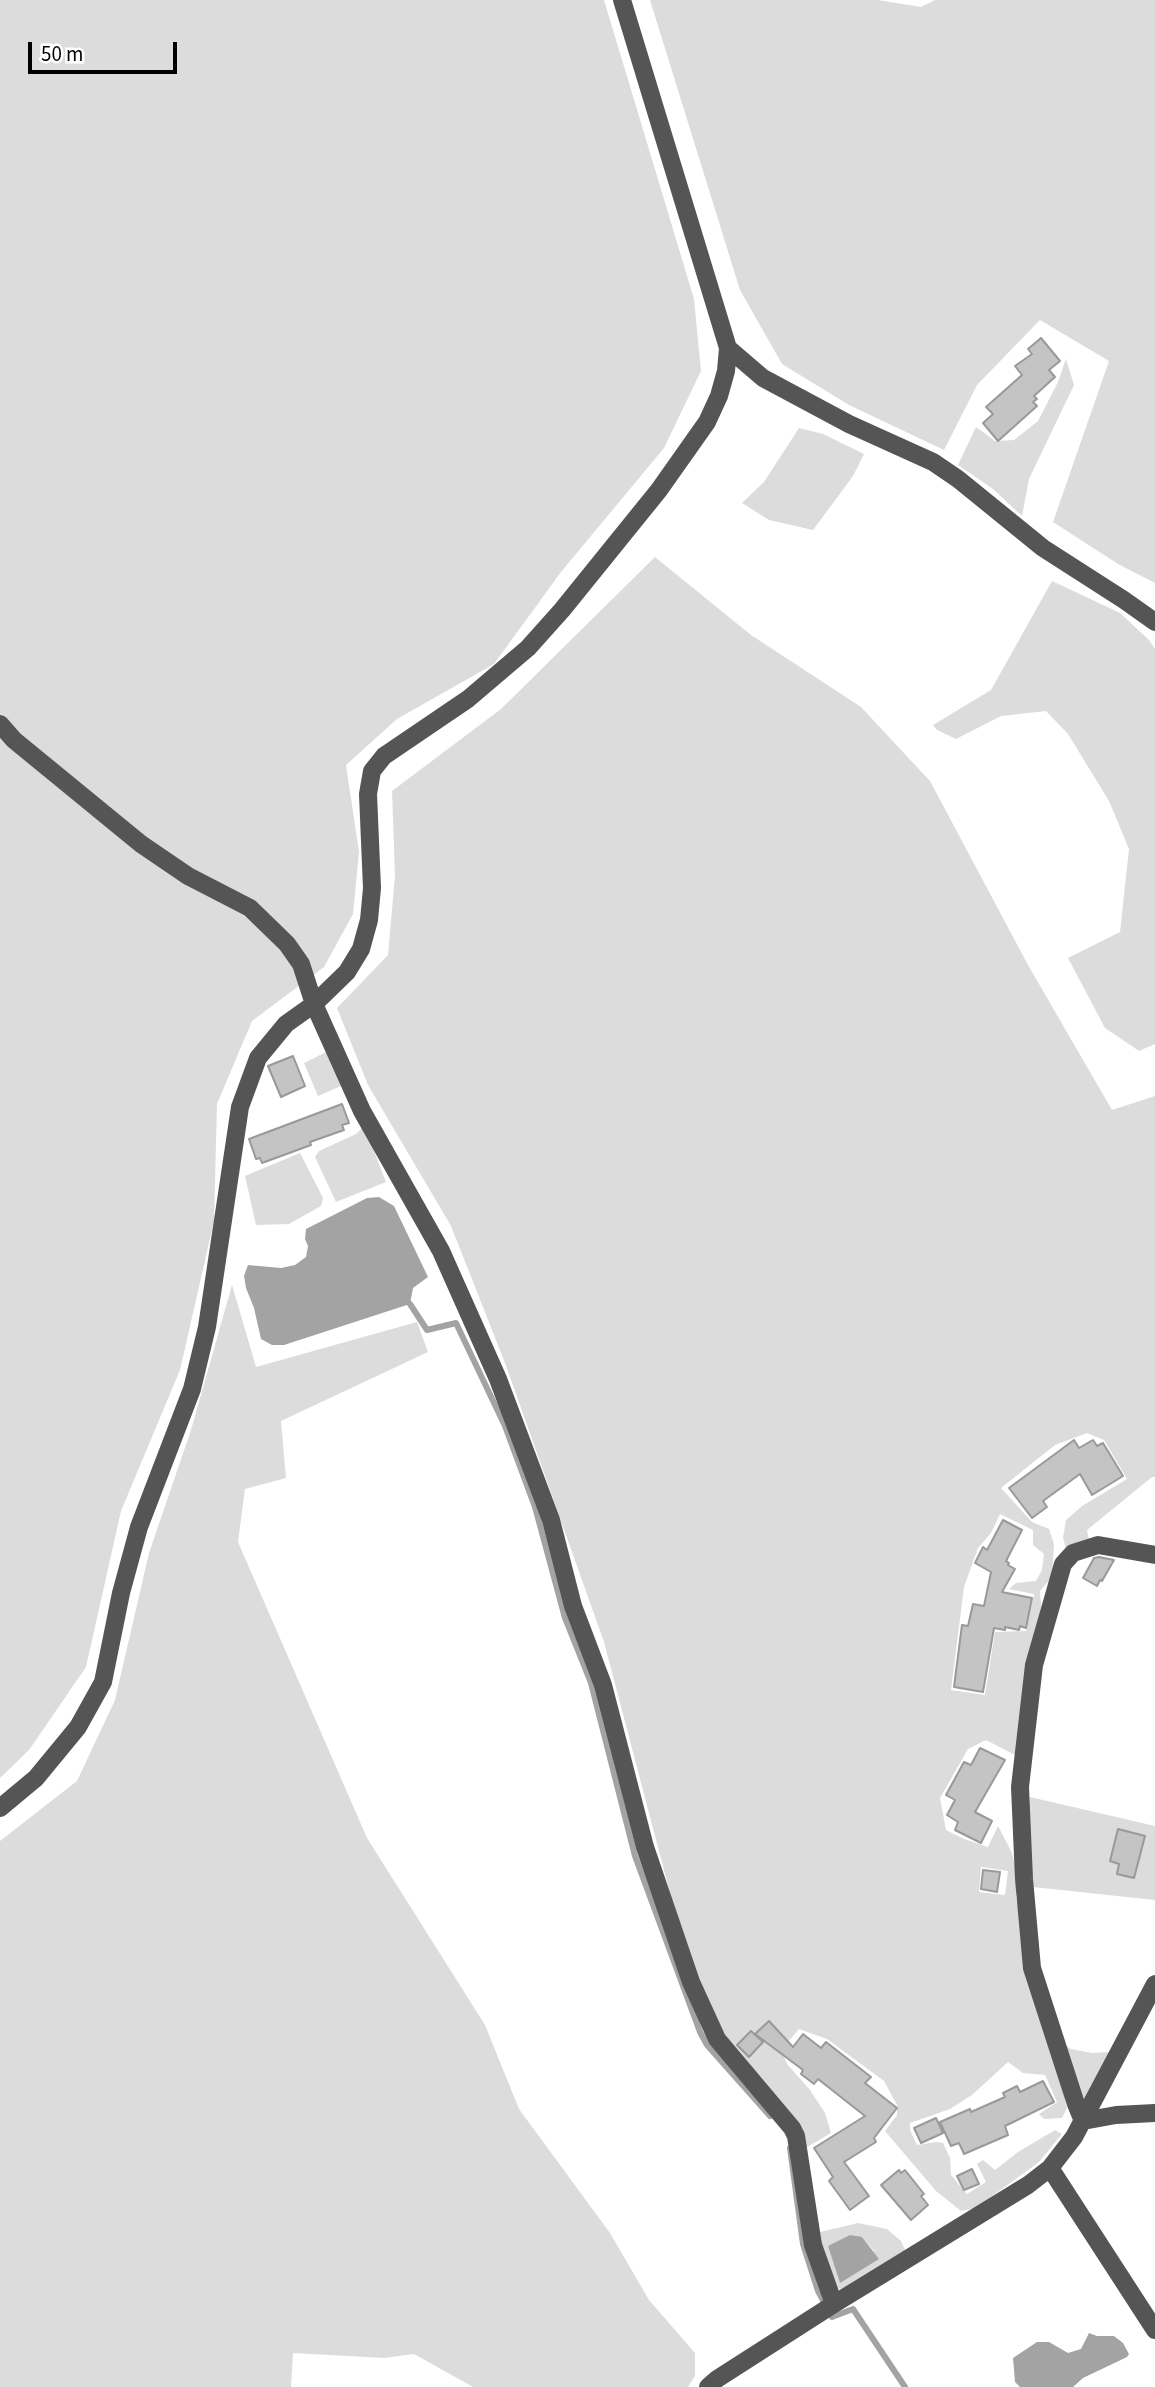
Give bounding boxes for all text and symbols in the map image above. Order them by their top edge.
scale bar [32,28,180,72]
text: 50 m [41,39,83,69]

